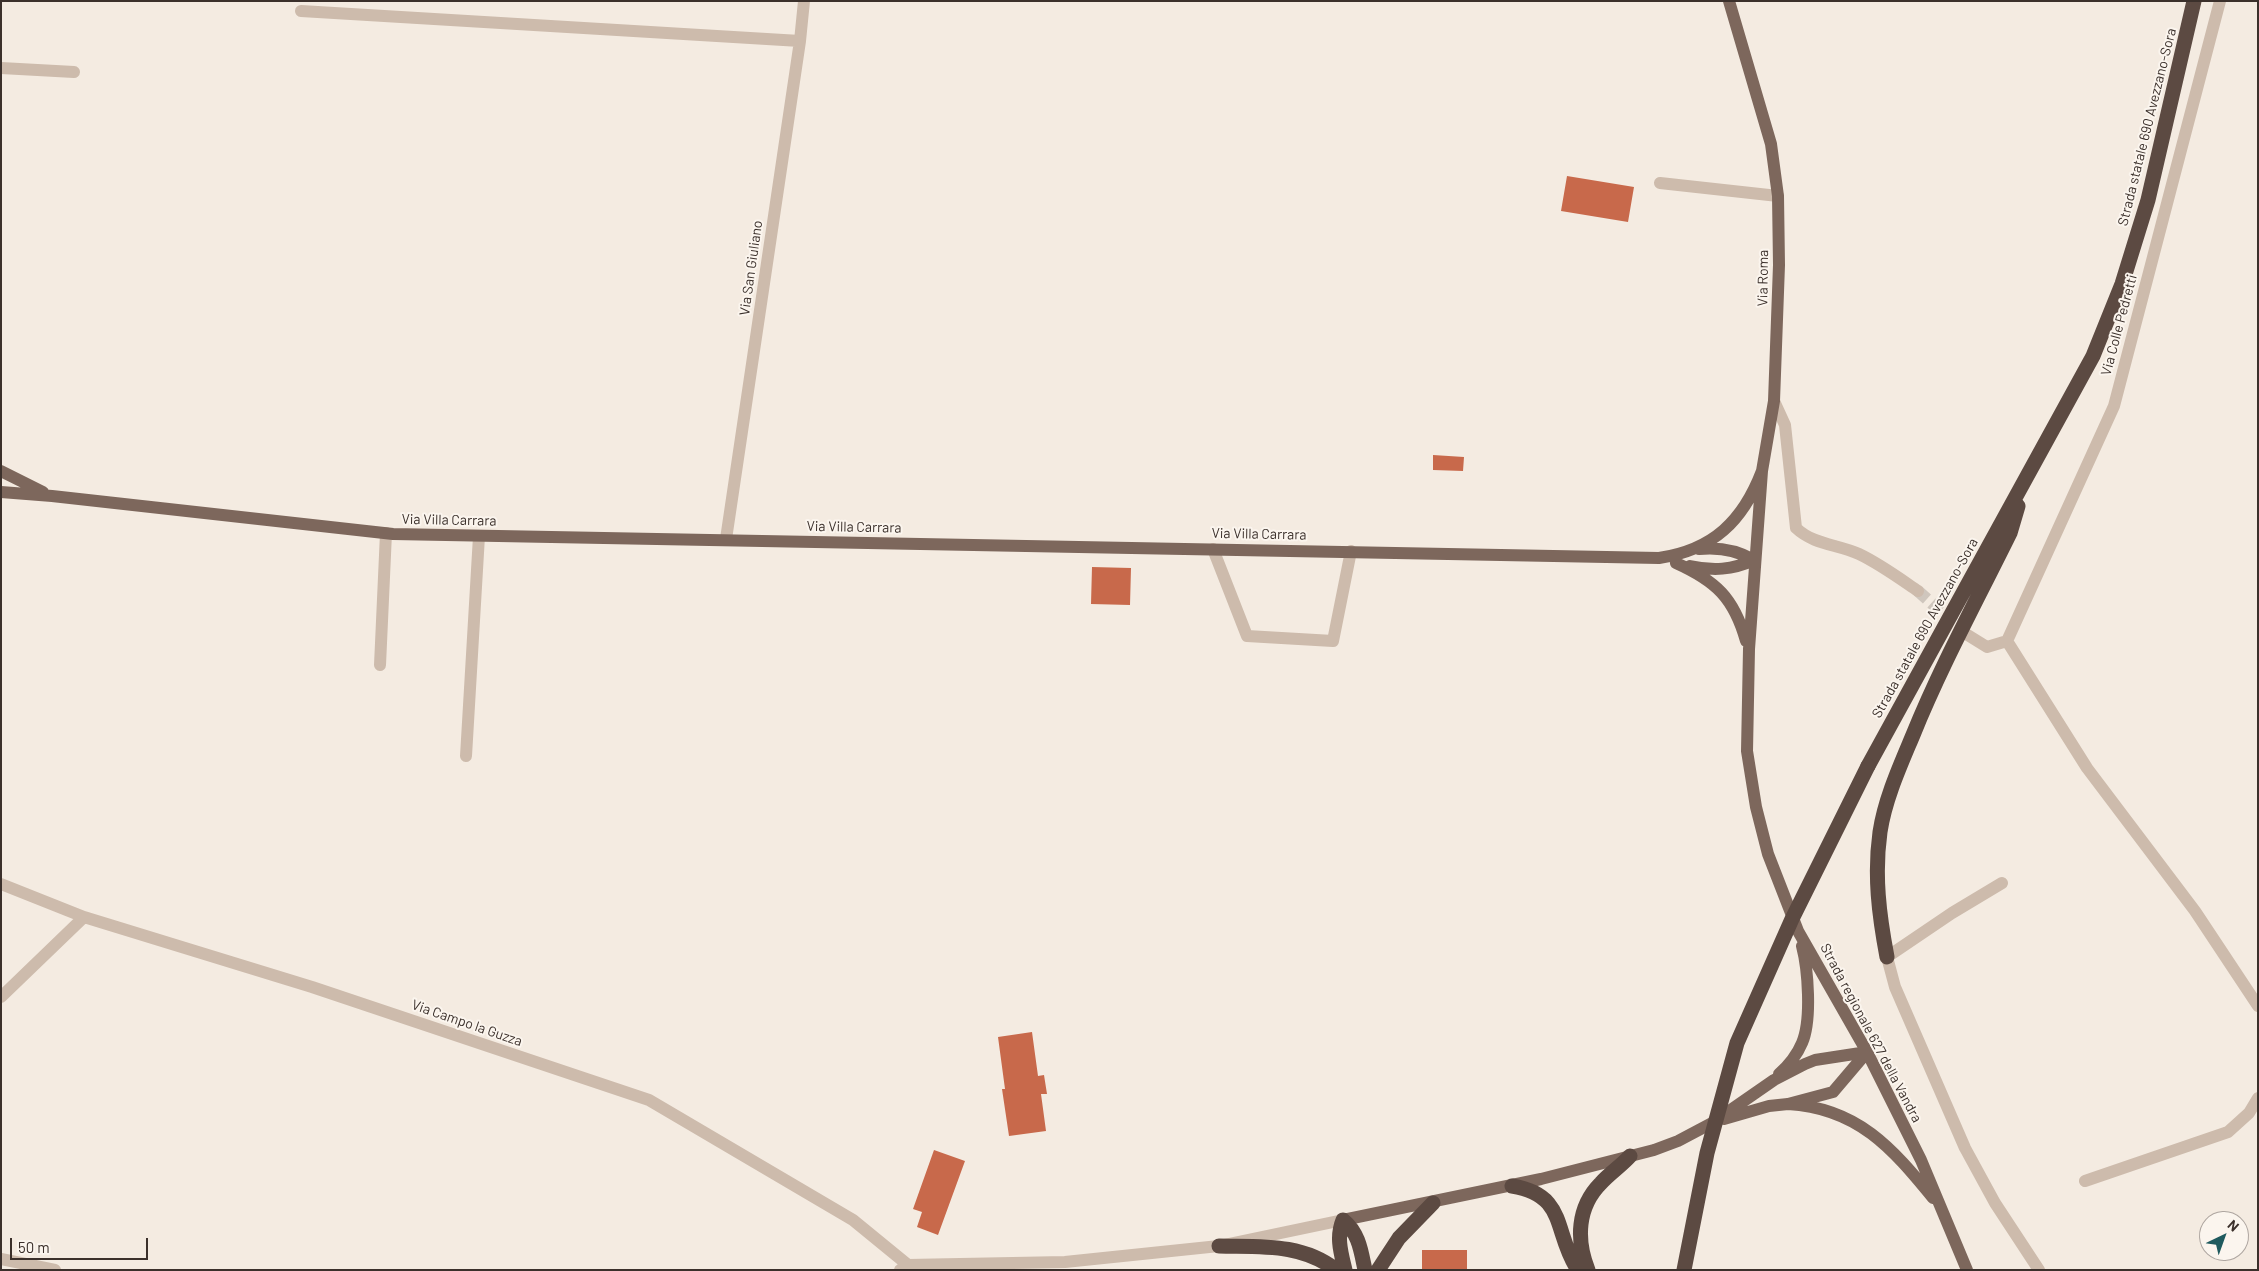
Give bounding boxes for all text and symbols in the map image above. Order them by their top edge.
street label: Strada statale 690 Avezzano-Sora [2114,26,2180,228]
street label: Via San Giuliano [736,219,766,317]
street label: Via Roma [1754,250,1772,306]
street label: Via Colle Pedretti [2097,273,2141,377]
street label: Via Villa Carrara [401,511,497,529]
street label: Via Villa Carrara [806,518,902,536]
street label: Via Villa Carrara [1211,525,1307,543]
street label: Strada statale 690 Avezzano-Sora [1868,535,1982,721]
street label: Strada regionale 627 della Vandra [1817,941,1925,1125]
street label: Via Campo la Guzza [410,996,524,1050]
north arrow [2199,1211,2249,1261]
text: N [2225,1216,2243,1235]
scale bar [12,1228,150,1260]
text: 50 m [18,1238,50,1256]

